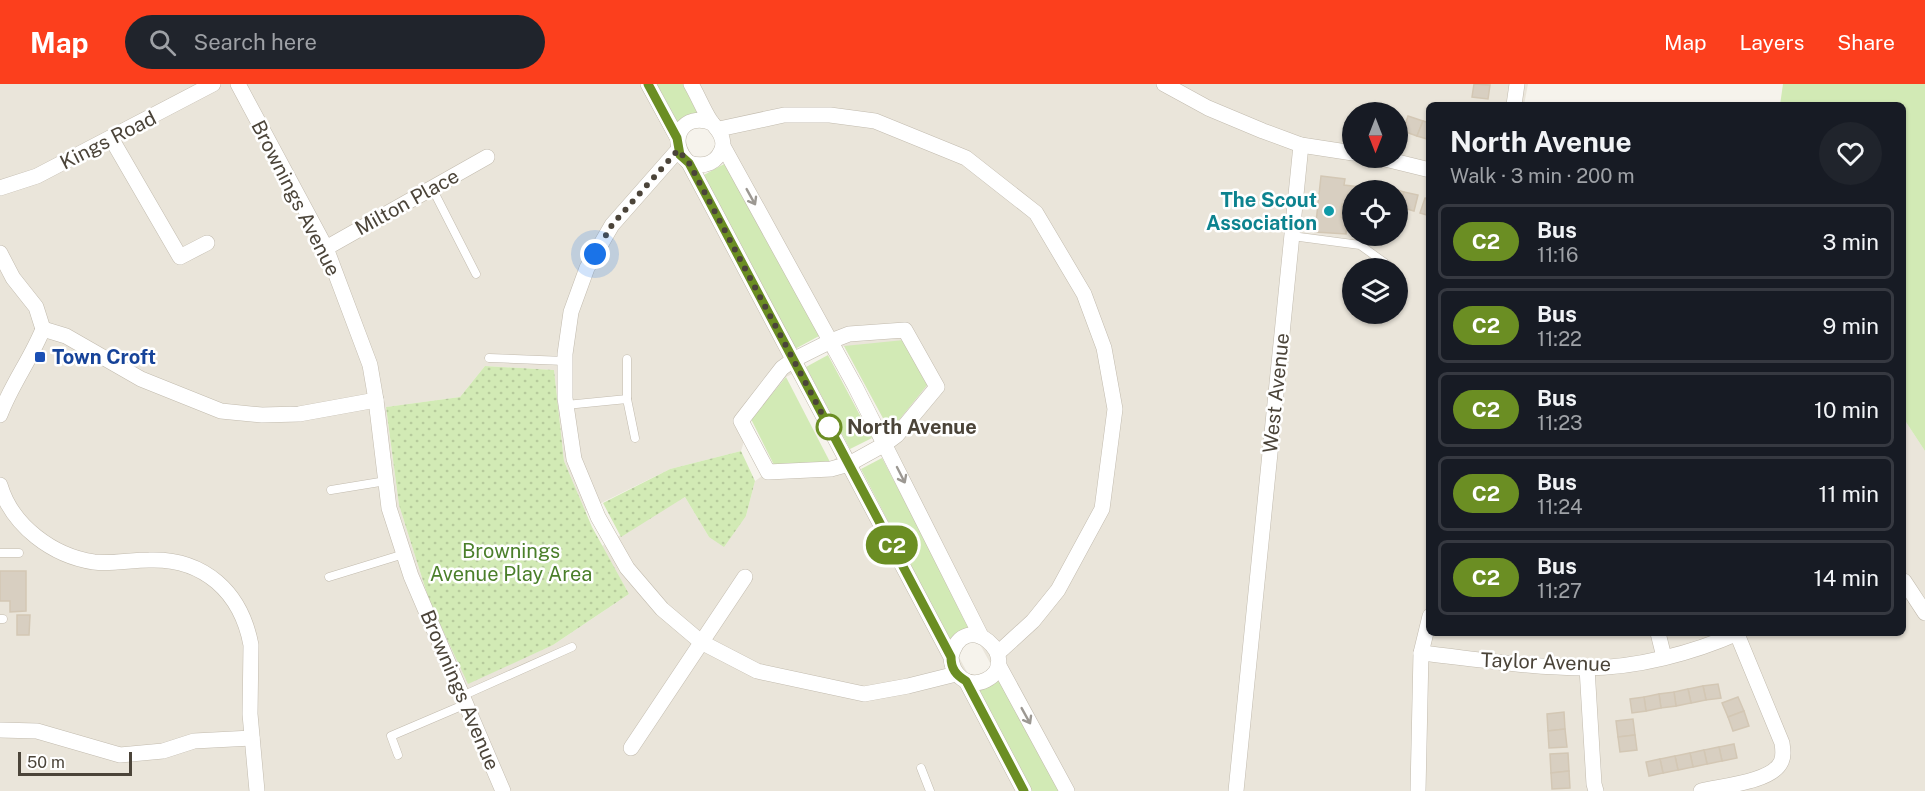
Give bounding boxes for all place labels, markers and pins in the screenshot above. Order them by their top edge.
place label: The Scout Association [1206,188,1317,235]
marker: The Scout Association [1322,204,1336,218]
place label: Town Croft [52,345,156,369]
marker: Town Croft [33,350,47,364]
marker: North Avenue [816,414,842,440]
place label: North Avenue [847,415,977,439]

